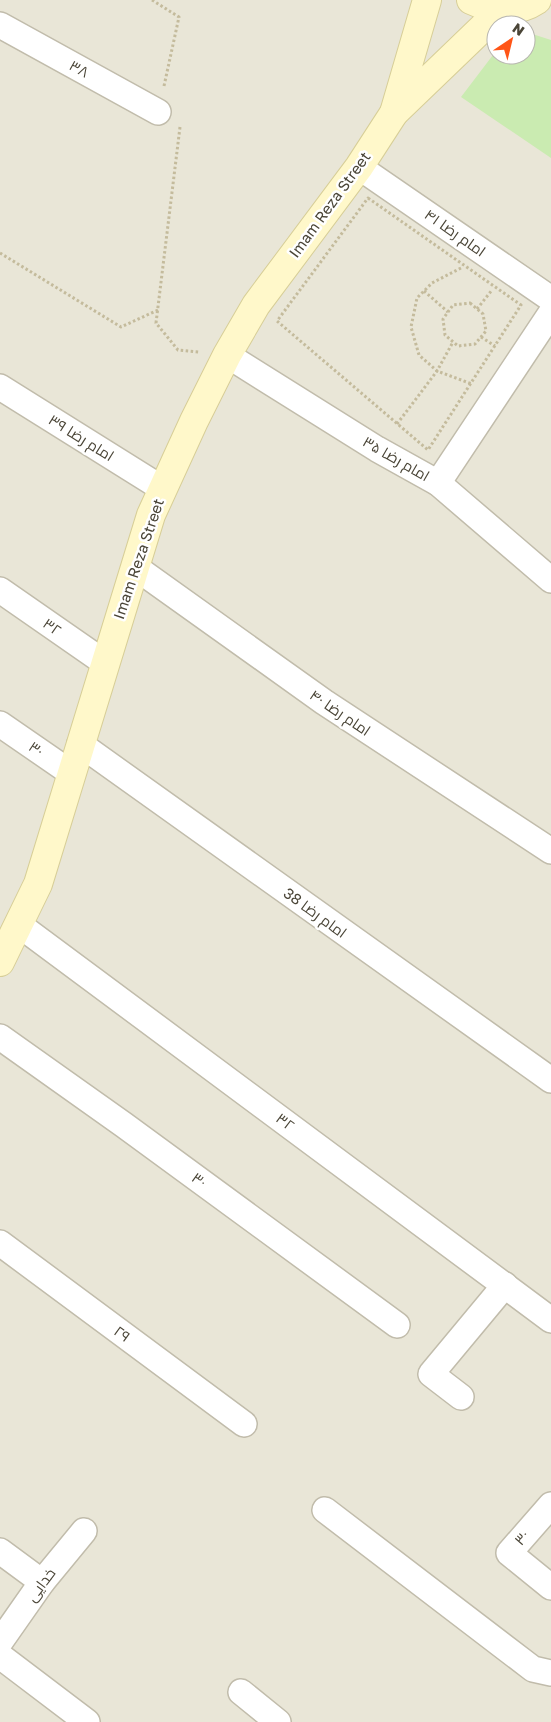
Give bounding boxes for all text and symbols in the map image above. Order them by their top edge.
north arrow [486,15,536,65]
text: N [510,19,528,39]
street label: ۳۸ [67,56,92,81]
street label: Imam Reza Street [285,148,374,261]
street label: امام رضا ۴۱ [420,205,490,261]
street label: امام رضا ۳۹ [44,410,118,466]
street label: امام رضا ۳۵ [359,432,433,486]
street label: Imam Reza Street [109,496,167,621]
street label: ۳۲ [40,614,65,639]
street label: امام رضا ۴۰ [306,685,374,741]
street label: ۳۰ [26,737,47,760]
street label: امام رضا 38 [279,883,351,943]
street label: ۳۲ [273,1109,298,1134]
street label: ۳۰ [189,1168,210,1191]
street label: ۲۹ [111,1321,134,1345]
street label: ۳۰ [510,1526,533,1548]
street label: خدایی [22,1564,60,1606]

